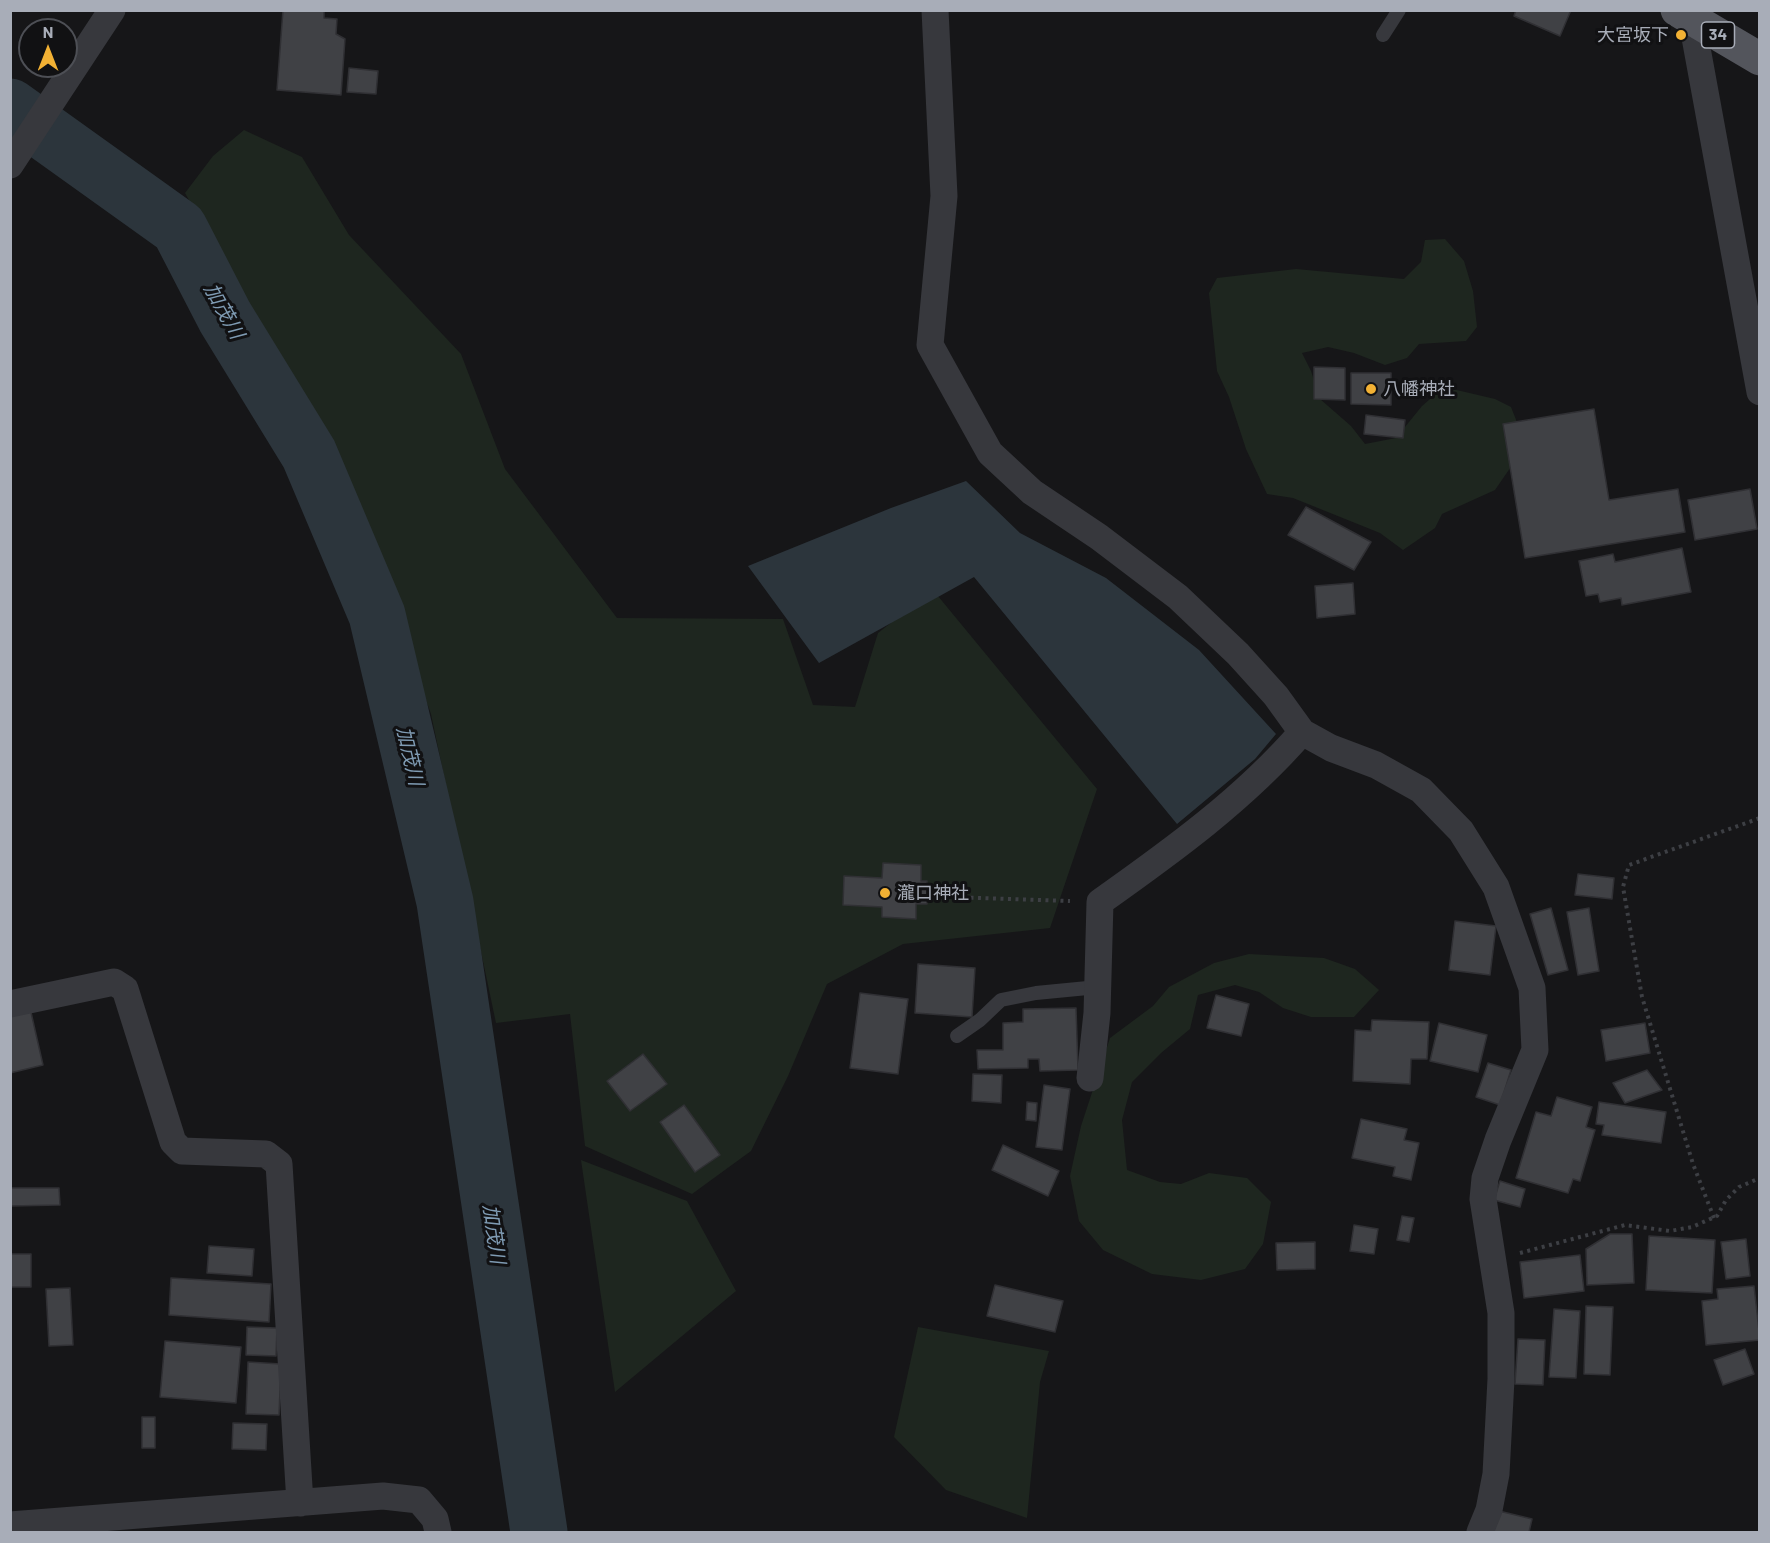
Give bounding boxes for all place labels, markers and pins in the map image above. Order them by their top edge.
place label: 大宮坂下 [1597,24,1669,46]
marker: 大宮坂下 [1674,28,1688,42]
place label: 八幡神社 [1383,378,1455,400]
marker: 八幡神社 [1364,382,1378,396]
place label: 瀧口神社 [897,882,969,904]
marker: 瀧口神社 [878,886,892,900]

